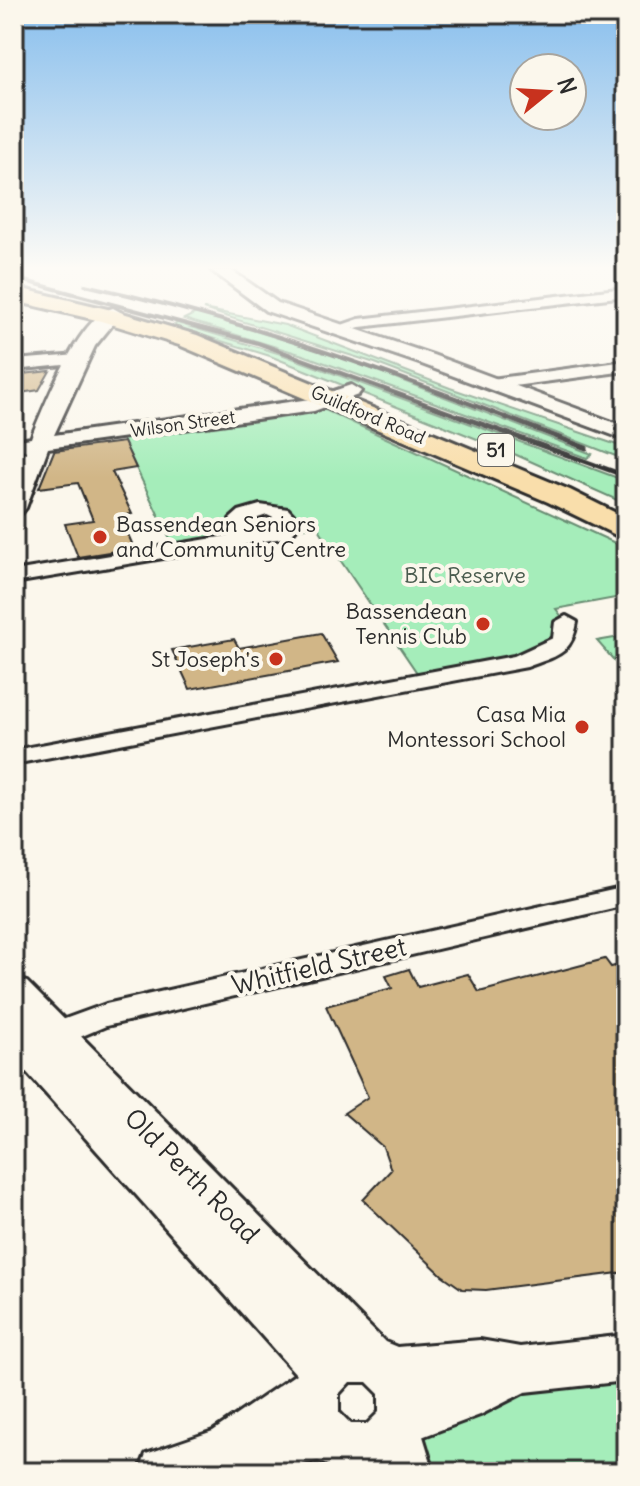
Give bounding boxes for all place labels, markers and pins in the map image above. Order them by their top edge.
place label: Bassendean Seniors and Community Centre [116,510,346,563]
marker: Bassendean Seniors and Community Centre [91,528,109,546]
place label: Bassendean Tennis Club [345,597,467,650]
marker: Bassendean Tennis Club [474,615,492,633]
place label: St Joseph's [151,645,260,673]
marker: St Joseph's [267,650,285,668]
place label: Casa Mia Montessori School [387,700,566,753]
marker: Casa Mia Montessori School [573,718,591,736]

